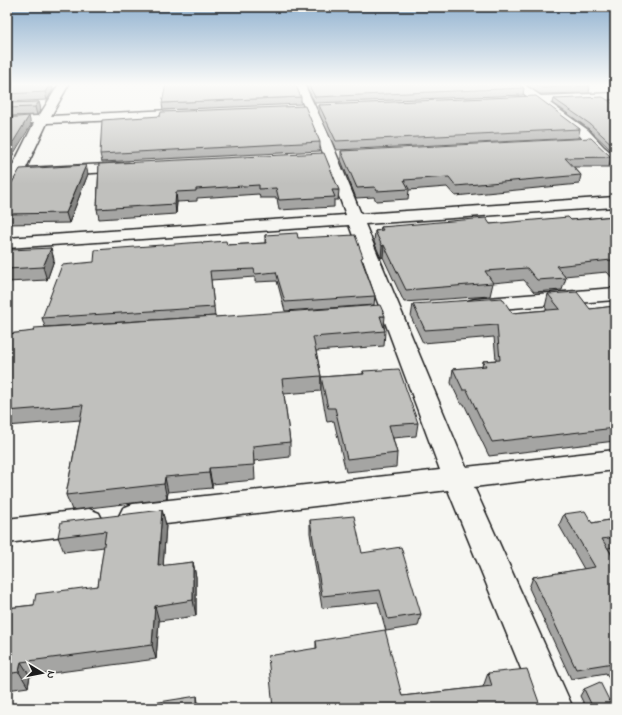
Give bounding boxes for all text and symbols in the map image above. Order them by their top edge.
north arrow [22,653,62,693]
text: N [42,670,59,680]

